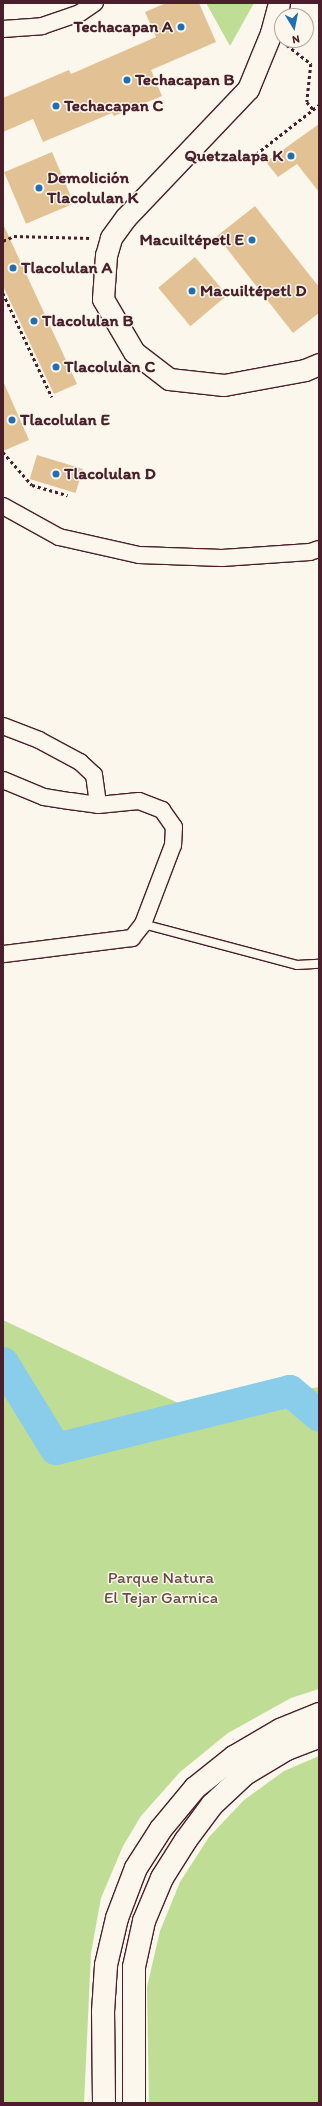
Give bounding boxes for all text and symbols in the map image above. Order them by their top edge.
north arrow [274,8,314,48]
place label: Techacapan A [74,17,173,37]
marker: Techacapan A [176,22,186,32]
text: N [291,32,301,46]
place label: Techacapan B [135,70,235,90]
marker: Techacapan B [122,75,132,85]
place label: Techacapan C [64,96,163,116]
marker: Techacapan C [51,101,61,111]
place label: Quetzalapa K [185,146,283,166]
marker: Quetzalapa K [286,151,296,161]
place label: Demolición Tlacolulan K [47,168,138,208]
marker: Demolición Tlacolulan K [34,183,44,193]
place label: Macuiltépetl E [139,230,244,250]
marker: Macuiltépetl E [247,235,257,245]
place label: Tlacolulan A [21,258,112,278]
marker: Tlacolulan A [8,263,18,273]
place label: Macuiltépetl D [200,281,306,301]
marker: Macuiltépetl D [187,286,197,296]
place label: Tlacolulan B [42,311,133,331]
marker: Tlacolulan B [29,316,39,326]
place label: Tlacolulan C [64,357,155,377]
marker: Tlacolulan C [51,362,61,372]
place label: Tlacolulan E [20,410,110,430]
marker: Tlacolulan E [7,415,17,425]
place label: Tlacolulan D [64,464,156,484]
marker: Tlacolulan D [51,469,61,479]
park label: Parque Natura El Tejar Garnica [104,1568,218,1608]

